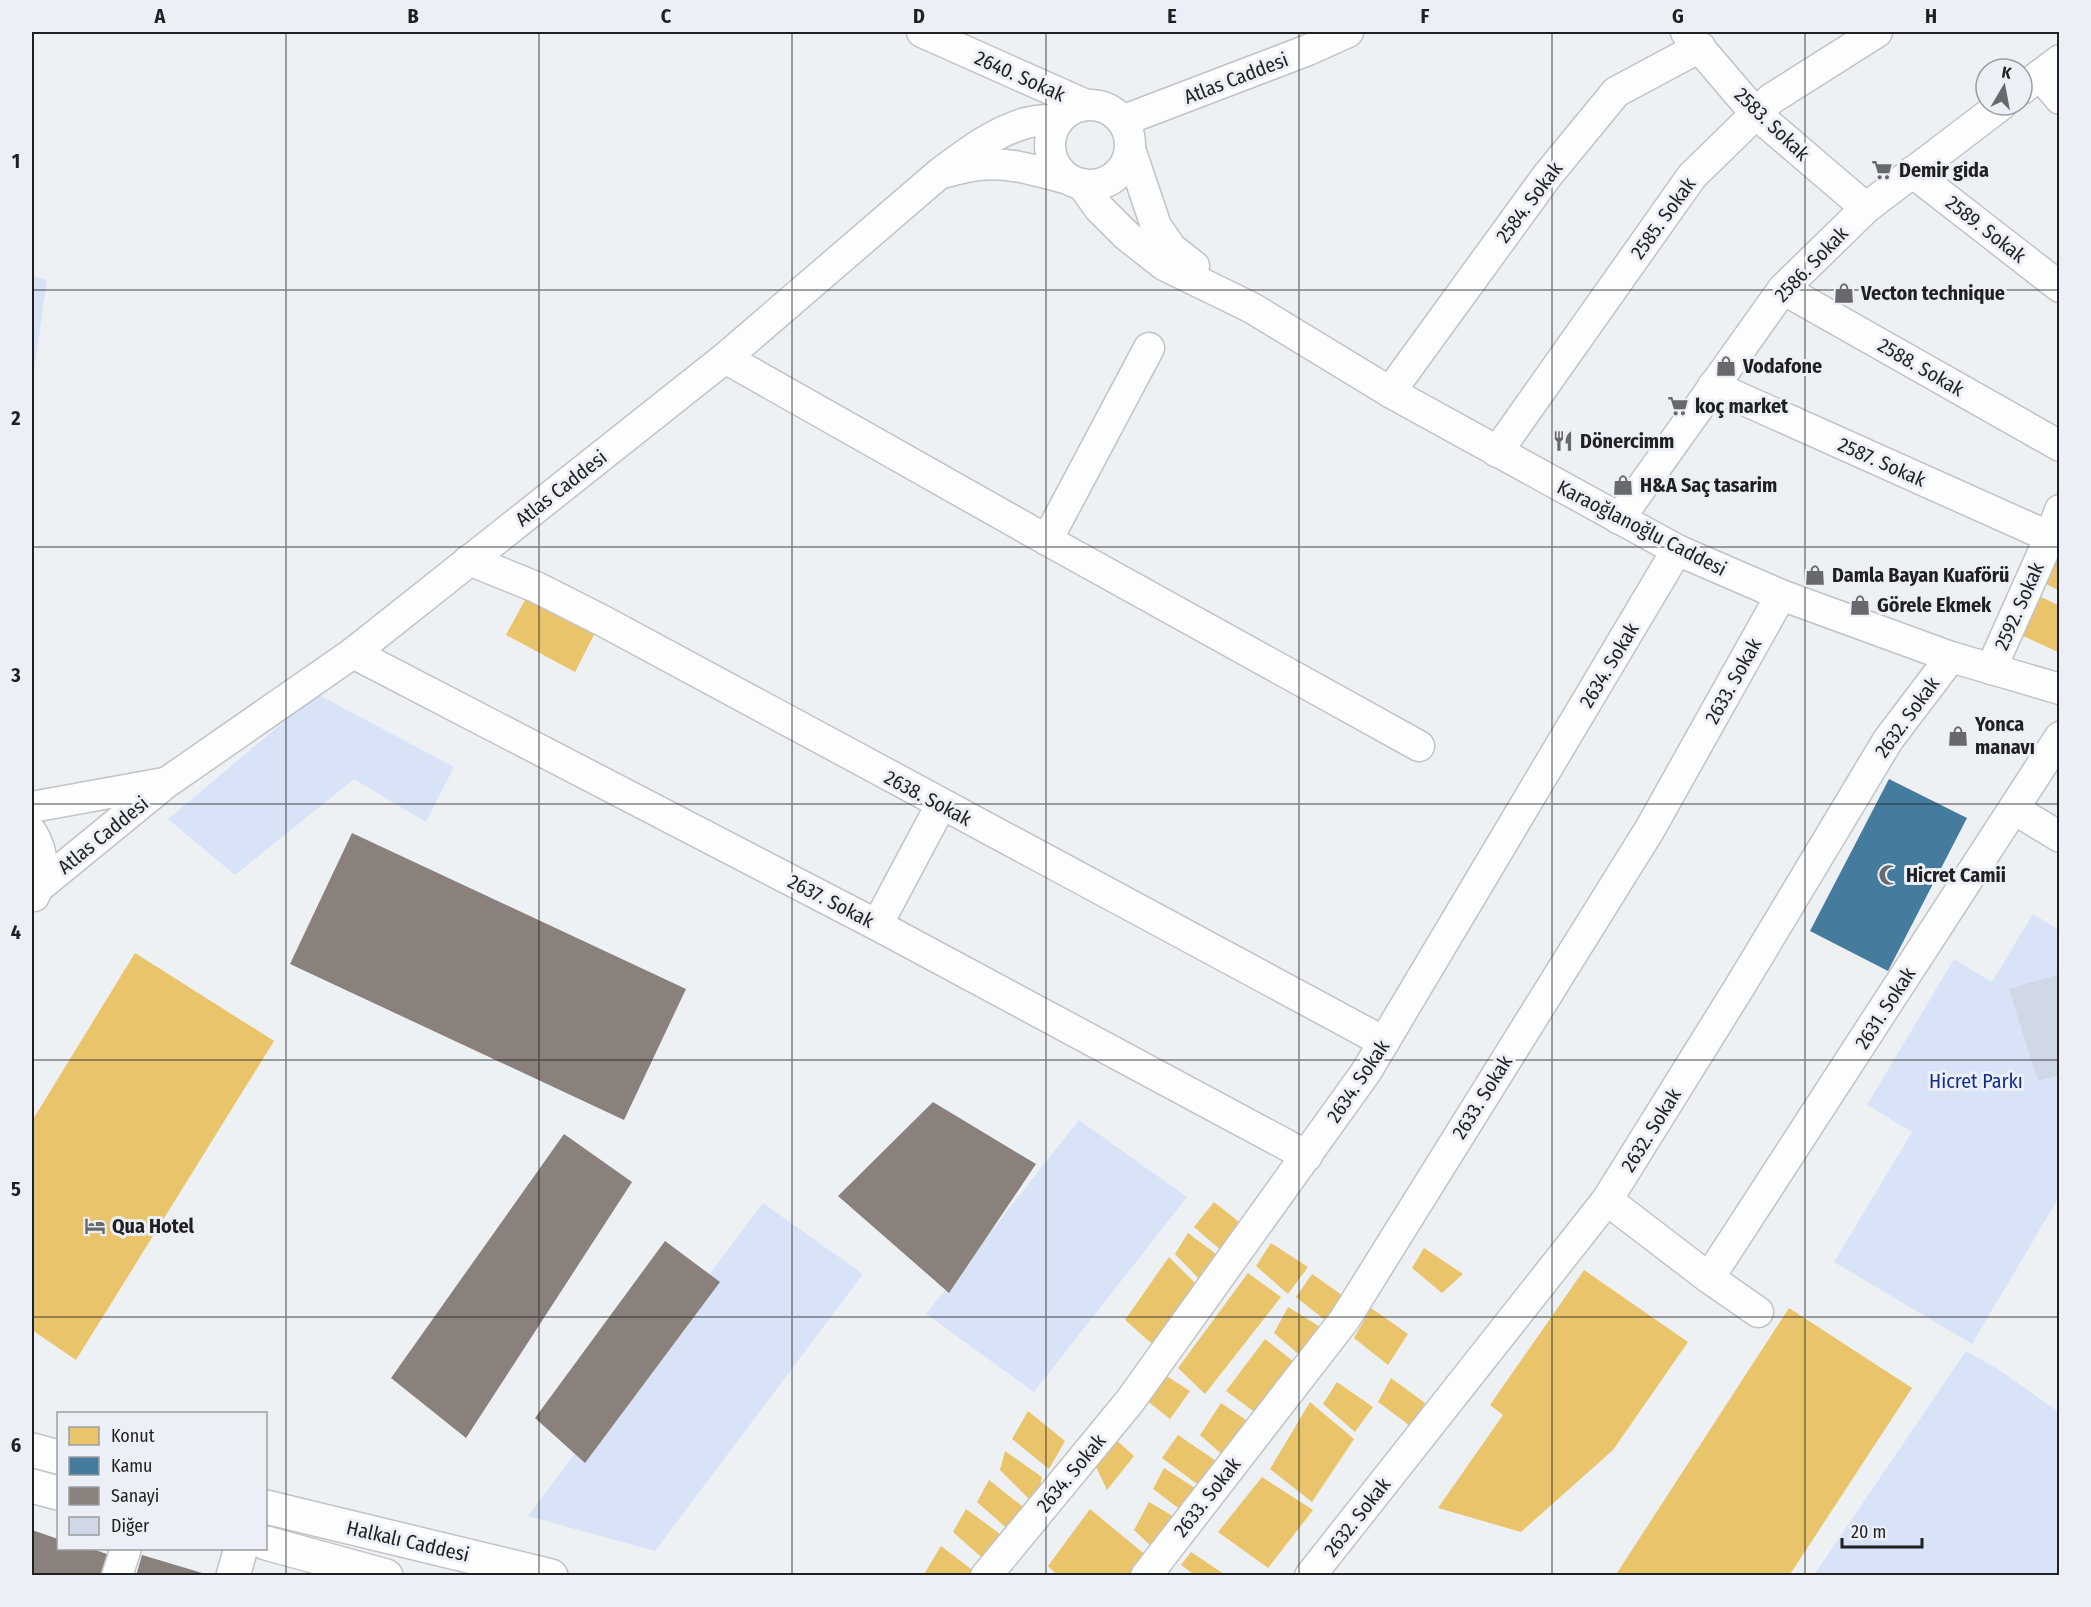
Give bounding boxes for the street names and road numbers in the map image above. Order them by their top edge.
street label: 2640. Sokak [971,45,1070,107]
street label: Atlas Caddesi [1181,47,1291,109]
street label: 2583. Sokak [1730,83,1815,166]
street label: 2584. Sokak [1491,156,1568,247]
street label: 2585. Sokak [1625,172,1701,263]
street label: 2589. Sokak [1941,190,2031,268]
street label: 2586. Sokak [1769,221,1853,307]
street label: 2588. Sokak [1874,333,1969,402]
street label: 2587. Sokak [1834,432,1930,492]
street label: Atlas Caddesi [510,445,612,531]
street label: Karaoğlanoğlu Caddesi [1553,475,1731,581]
street label: 2592. Sokak [1989,558,2049,654]
street label: 2634. Sokak [1574,618,1644,712]
street label: 2633. Sokak [1700,633,1767,728]
street label: 2632. Sokak [1870,671,1945,762]
street label: 2638. Sokak [880,765,976,831]
street label: Atlas Caddesi [53,791,153,879]
street label: 2637. Sokak [784,869,879,933]
street label: 2631. Sokak [1850,962,1921,1053]
street label: 2634. Sokak [1322,1034,1395,1127]
street label: 2633. Sokak [1447,1050,1517,1143]
street label: 2632. Sokak [1616,1083,1686,1176]
street label: 2634. Sokak [1031,1428,1111,1517]
street label: 2633. Sokak [1169,1452,1246,1541]
street label: 2632. Sokak [1319,1472,1396,1561]
street label: Halkalı Caddesi [344,1515,472,1567]

